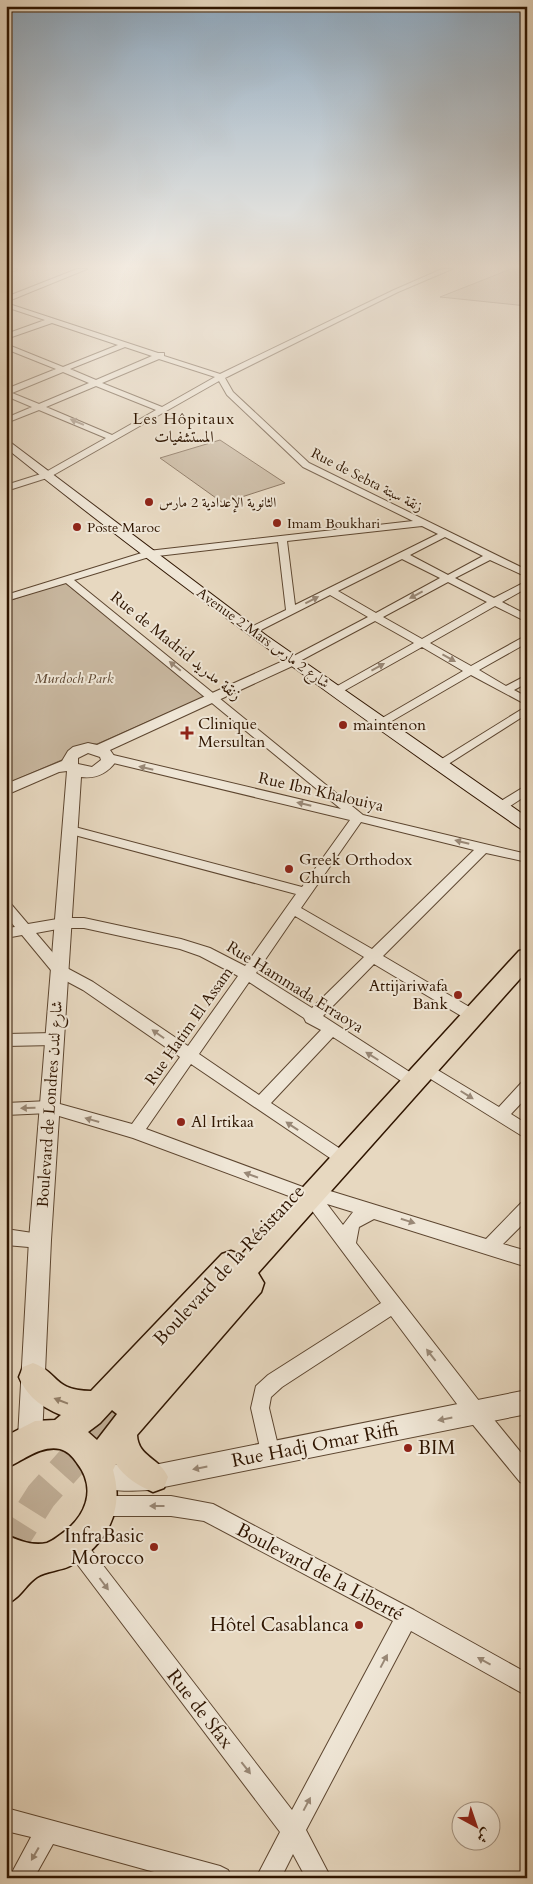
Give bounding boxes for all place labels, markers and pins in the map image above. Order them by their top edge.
place label: الثانوية الإعدادية 2 مارس [159,493,276,513]
marker: الثانوية الإعدادية 2 مارس [143,496,155,508]
place label: Imam Boukhari [287,514,380,533]
marker: Imam Boukhari [271,517,283,529]
place label: Poste Maroc [87,518,160,537]
marker: Poste Maroc [71,521,83,533]
place label: Clinique Mersultan [198,713,265,753]
place label: maintenon [353,714,426,736]
marker: maintenon [337,719,349,731]
marker: Clinique Mersultan [180,726,194,740]
place label: Greek Orthodox Church [299,849,412,889]
marker: Greek Orthodox Church [283,863,295,875]
place label: Attijariwafa Bank [369,975,448,1015]
marker: Attijariwafa Bank [452,989,464,1001]
place label: Al Irtikaa [191,1111,254,1133]
marker: Al Irtikaa [175,1116,187,1128]
place label: BIM [418,1435,455,1461]
marker: BIM [402,1442,414,1454]
place label: InfraBasic Morocco [64,1523,144,1571]
marker: InfraBasic Morocco [148,1541,160,1553]
place label: Hôtel Casablanca [210,1612,349,1638]
marker: Hôtel Casablanca [353,1619,365,1631]

